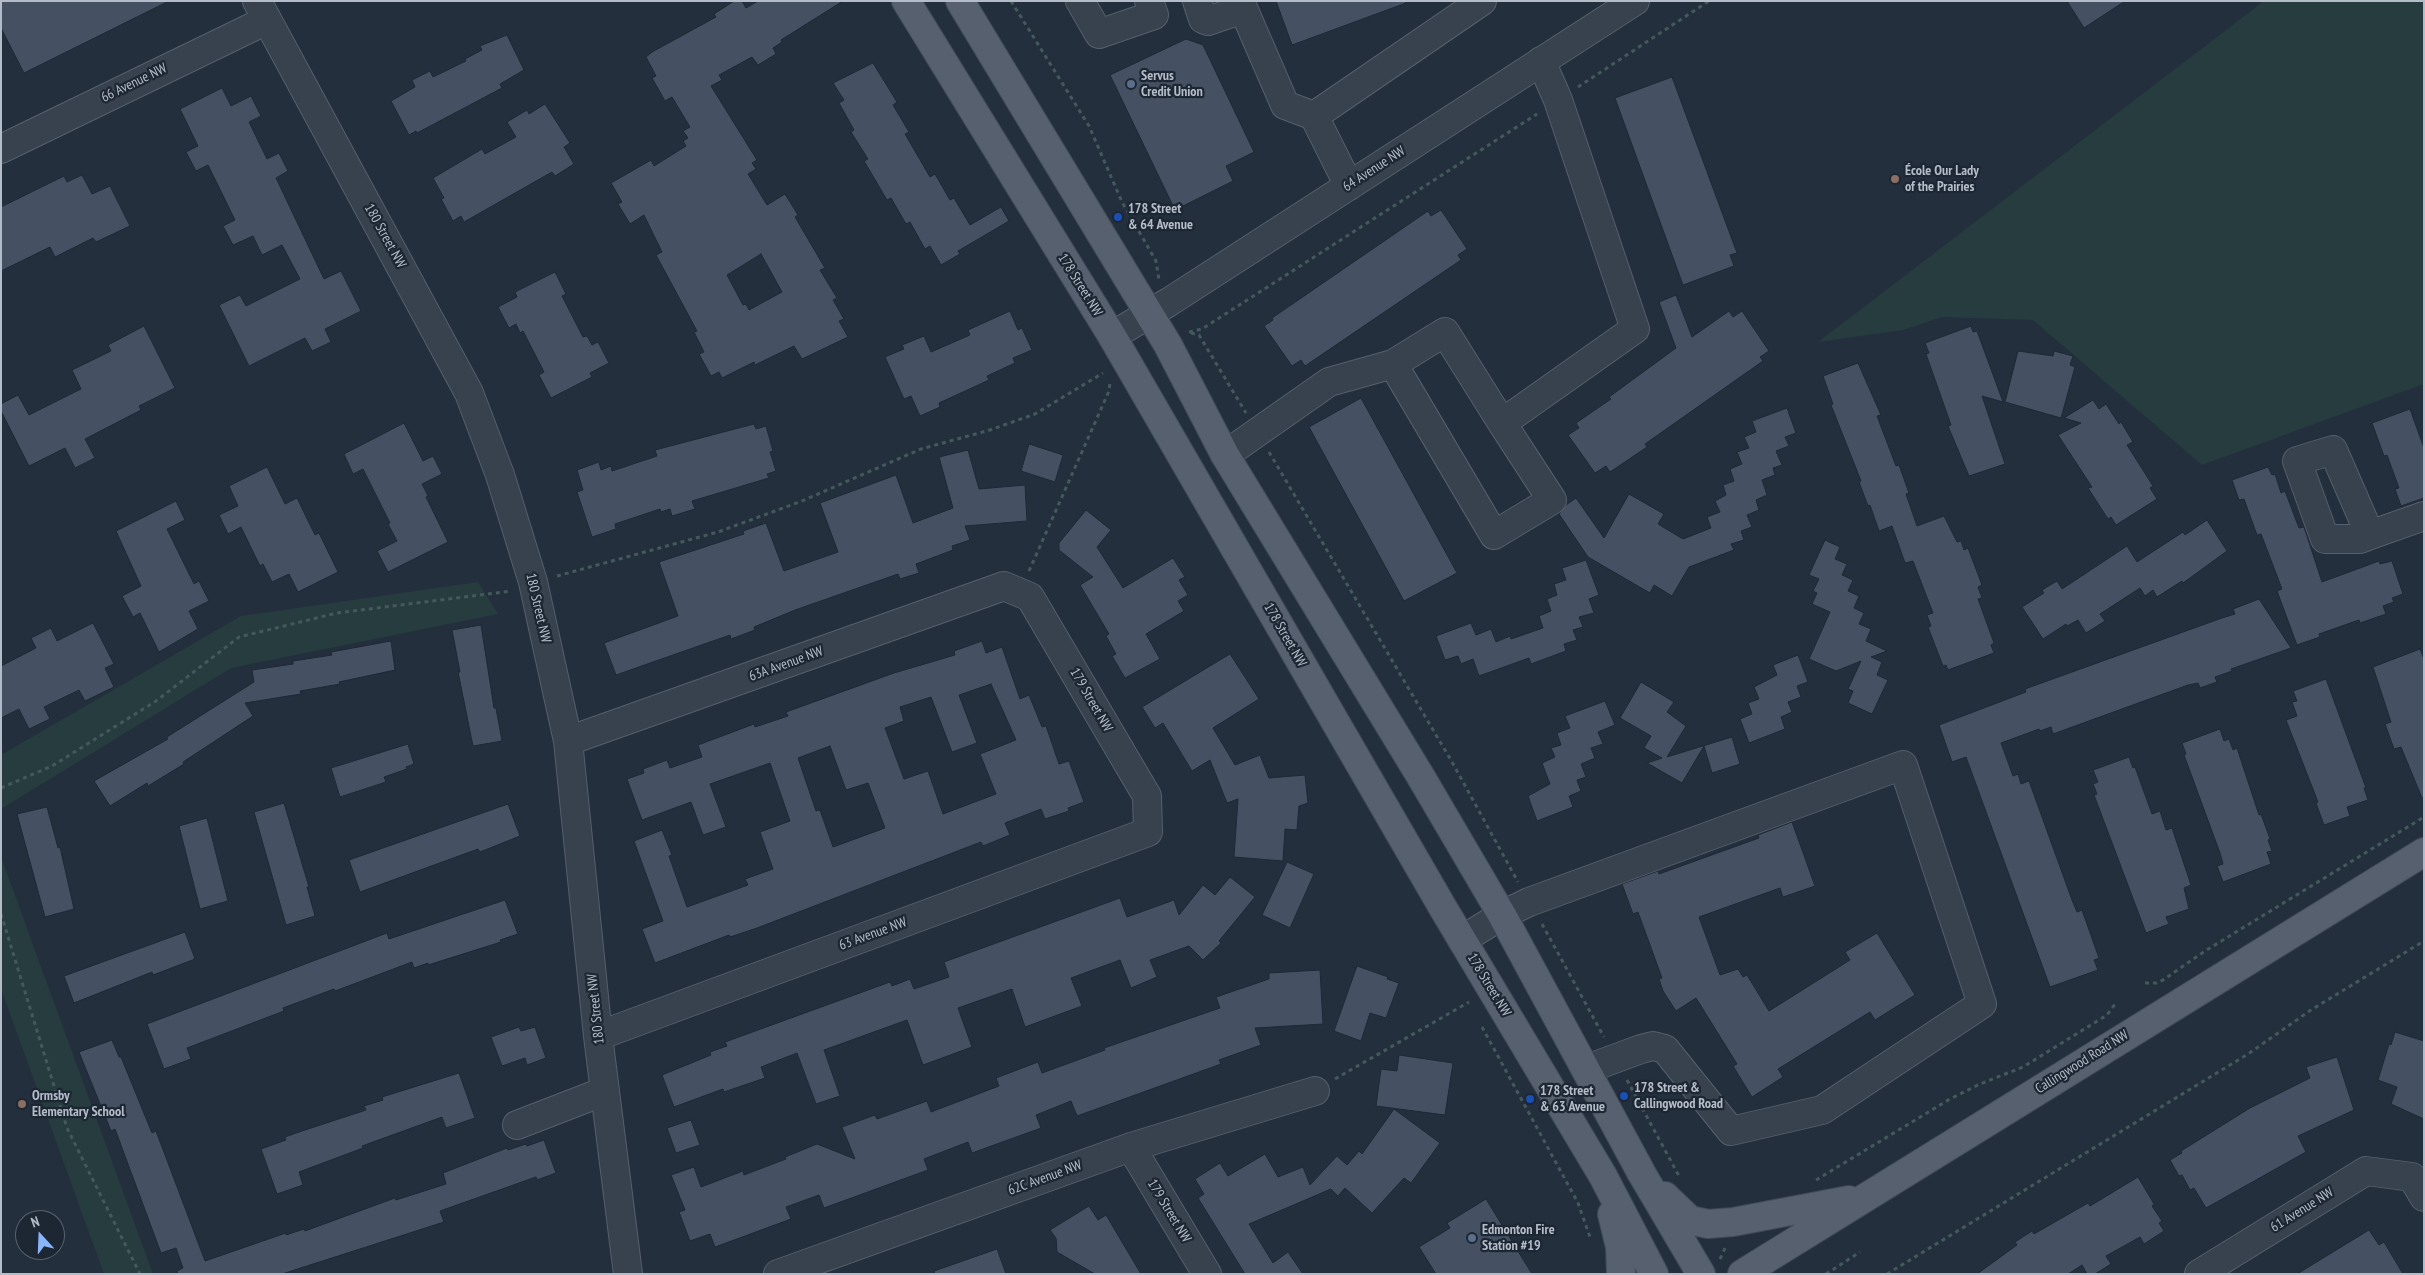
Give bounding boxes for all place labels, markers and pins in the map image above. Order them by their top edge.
place label: Servus Credit Union [1141,68,1203,100]
marker: Servus Credit Union [1125,78,1137,90]
place label: École Our Lady of the Prairies [1905,163,1979,196]
marker: École Our Lady of the Prairies [1889,173,1901,185]
place label: 178 Street & 64 Avenue [1128,201,1193,233]
marker: 178 Street & 64 Avenue [1112,211,1124,223]
place label: 178 Street & Callingwood Road [1634,1080,1723,1112]
place label: 178 Street & 63 Avenue [1540,1083,1605,1116]
place label: Ormsby Elementary School [32,1088,125,1120]
marker: 178 Street & Callingwood Road [1618,1090,1630,1102]
marker: 178 Street & 63 Avenue [1524,1093,1536,1105]
marker: Ormsby Elementary School [16,1098,28,1110]
place label: Edmonton Fire Station #19 [1482,1222,1555,1254]
marker: Edmonton Fire Station #19 [1466,1232,1478,1244]

